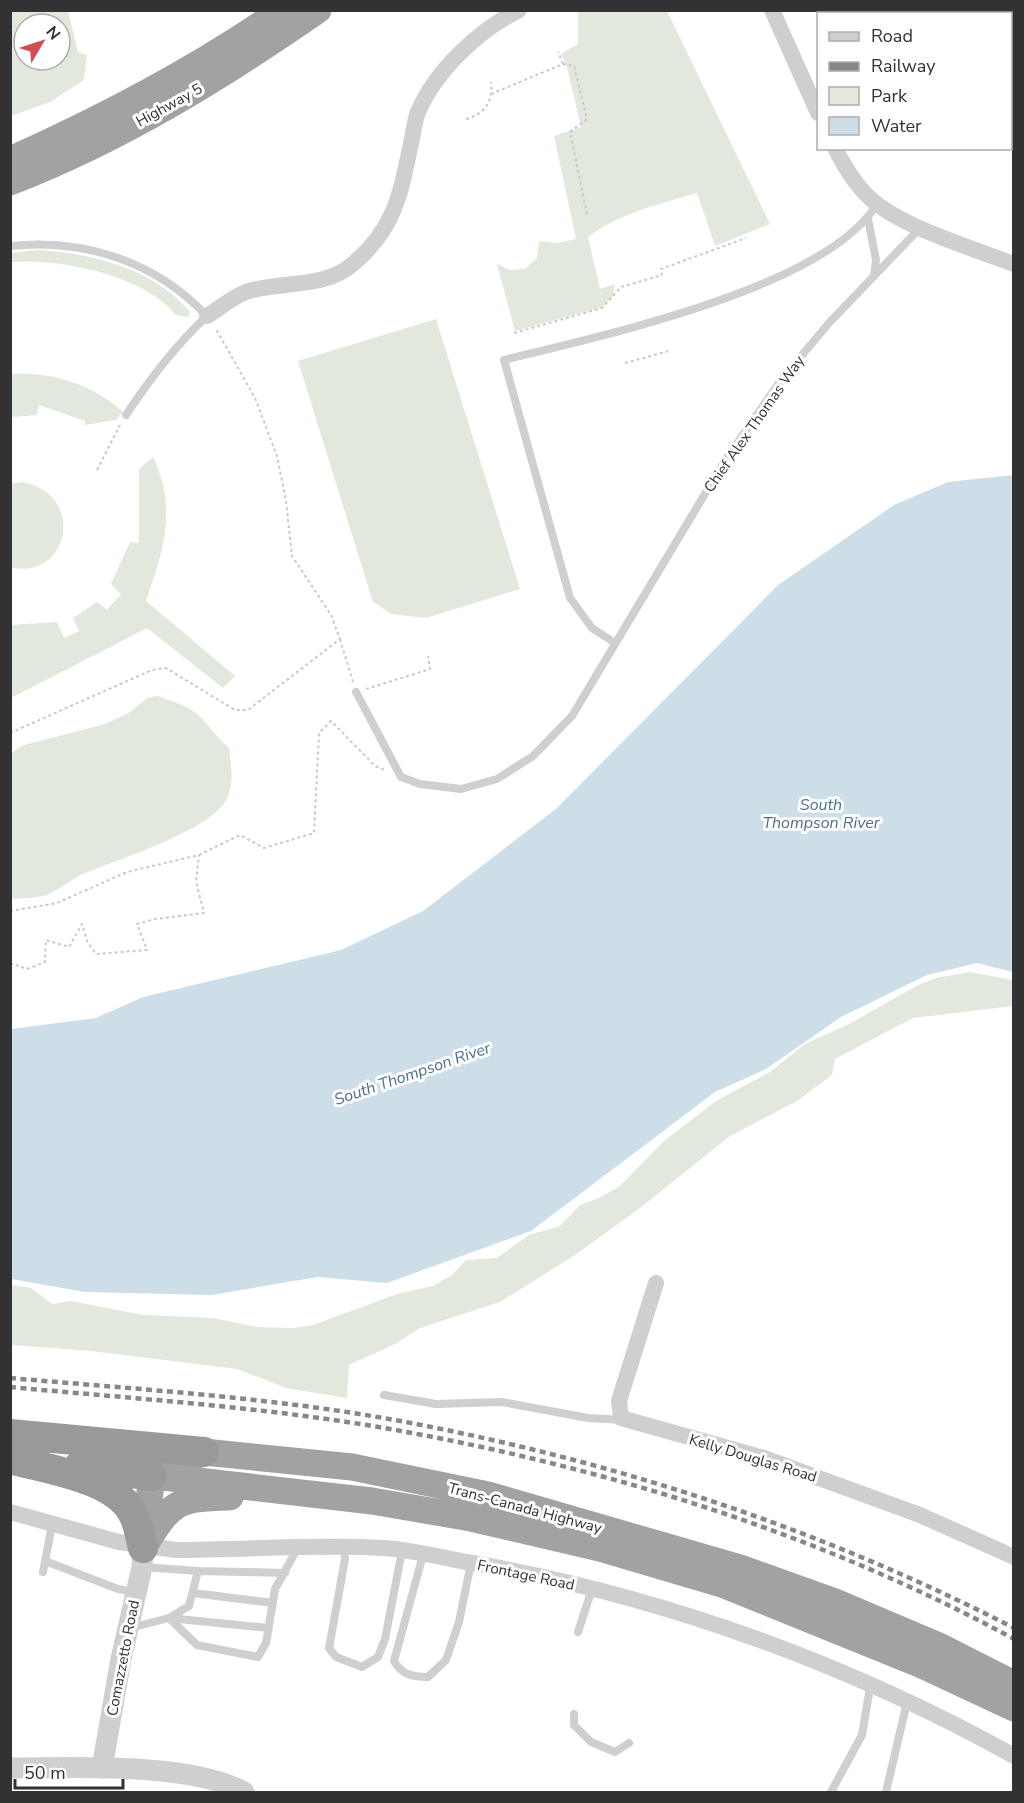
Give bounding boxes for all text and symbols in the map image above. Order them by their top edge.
north arrow [12,12,72,72]
legend [817,12,1012,150]
text: N [41,22,65,45]
text: Road [871,24,913,48]
text: Railway [871,54,936,78]
street label: Highway 5 [132,79,206,131]
text: Park [871,84,908,108]
text: Water [871,114,922,138]
street label: Chief Alex Thomas Way [699,351,809,496]
water label: South Thompson River [762,794,881,834]
water label: South Thompson River [331,1036,495,1111]
street label: Kelly Douglas Road [687,1429,819,1487]
street label: Trans-Canada Highway [446,1478,604,1538]
street label: Frontage Road [476,1555,576,1595]
street label: Comazzetto Road [102,1598,144,1718]
scale bar [15,1752,123,1790]
text: 50 m [24,1761,66,1785]

